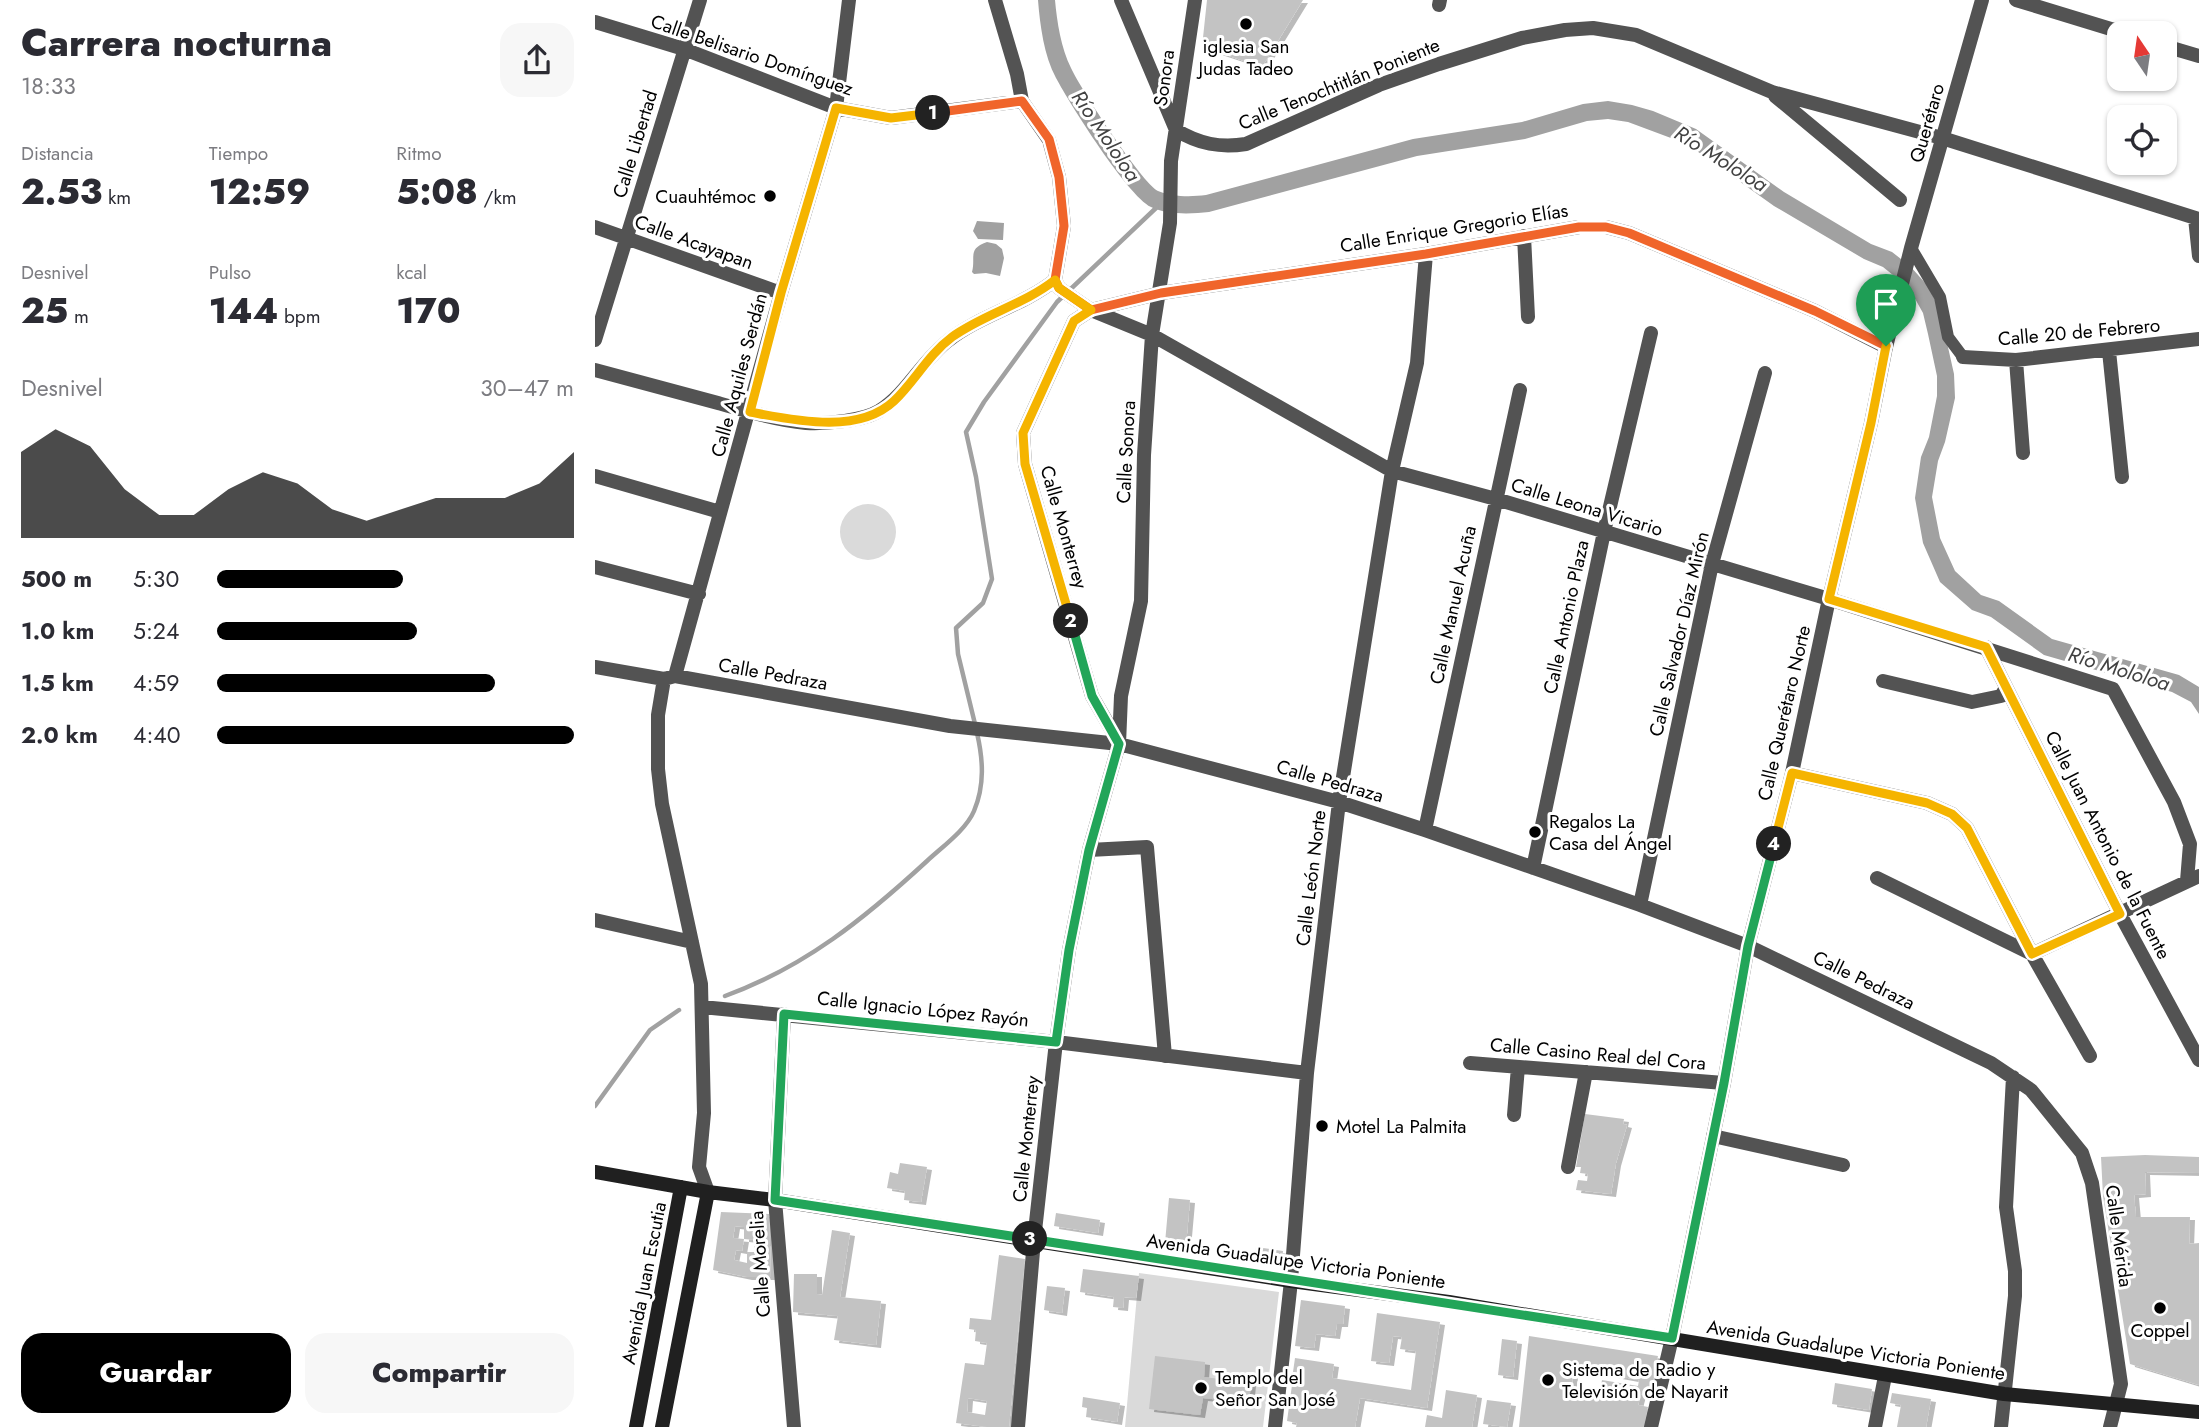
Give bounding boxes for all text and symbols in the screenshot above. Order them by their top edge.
street label: Calle Belisario Domínguez [647,8,857,102]
text: Carrera nocturna [21,15,332,70]
marker: iglesia San Judas Tadeo [1238,16,1254,32]
north arrow [2107,21,2177,91]
map controls [2107,21,2177,175]
button: share [500,23,574,97]
street label: Calle Tenochtitlán Poniente [1234,31,1444,137]
place label: iglesia San Judas Tadeo [1196,33,1293,82]
street label: Sonora [1147,48,1181,108]
text: 18:33 [21,69,76,103]
street label: Querétaro [1903,80,1951,166]
water label: Río Mololoa [1064,84,1148,188]
street label: Calle Libertad [606,87,664,201]
pin: 1 [915,96,951,130]
text: 1 [928,99,937,126]
button: locate [2107,105,2177,175]
water label: Río Mololoa [1669,118,1774,200]
text: Distancia [21,140,93,167]
text: Tiempo [209,140,268,167]
text: Ritmo [396,140,442,167]
text: 2.53 [21,167,102,217]
text: 12:59 [209,167,310,217]
text: 5:08 [396,167,478,217]
place label: Cuauhtémoc [655,183,756,210]
text: km [102,184,131,211]
text: /km [478,184,517,211]
marker: Cuauhtémoc [762,188,778,204]
street label: Calle Enrique Gregorio Elías [1338,197,1570,259]
street label: Calle Acayapan [631,208,757,276]
text: Desnivel [21,259,89,286]
text: Pulso [209,259,251,286]
text: kcal [396,259,427,286]
pin [1856,274,1916,346]
icon: arrive [1867,285,1905,323]
text: 25 [21,286,68,336]
text: 144 [209,286,278,336]
text: 170 [396,286,461,336]
street label: Calle Aquiles Serdán [704,290,774,460]
text: m [68,303,89,330]
text: bpm [278,303,321,330]
street label: Calle 20 de Febrero [1997,311,2161,353]
text: Desnivel [21,371,103,405]
text: 30–47 m [480,371,574,405]
street label: Calle Sonora [1110,400,1142,504]
street label: Calle Monterrey [1034,462,1095,592]
street label: Calle Leona Vicario [1508,471,1666,543]
street label: Calle Manuel Acuña [1423,523,1483,687]
street label: Calle Salvador Díaz Mirón [1642,529,1716,739]
street label: Calle Antonio Plaza [1537,538,1595,696]
text: 500 m [21,562,92,596]
text: 5:30 [133,562,179,596]
pin: 2 [1053,604,1089,638]
text: 2 [1064,607,1077,634]
text: 1.0 km [21,614,94,648]
text: 5:24 [133,614,179,648]
street label: Calle Querétaro Norte [1751,622,1817,803]
water label: Río Mololoa [2064,639,2174,699]
street label: Calle Pedraza [716,651,830,697]
text: 1.5 km [21,666,94,700]
text: 4:59 [133,666,180,700]
text: 2.0 km [21,718,98,752]
text: 4:40 [133,718,181,752]
street label: Calle Juan Antonio de la Fuente [2039,726,2178,964]
street label: Calle Pedraza [1273,753,1387,809]
street label: Calle León Norte [1289,808,1333,948]
place label: Regalos La Casa del Ángel [1549,808,1672,857]
marker: Regalos La Casa del Ángel [1527,824,1543,840]
pin: 4 [1757,826,1791,862]
text: 4 [1767,830,1780,857]
street label: Calle Pedraza [1808,944,1920,1016]
street label: Calle Ignacio López Rayón [816,984,1030,1034]
street label: Calle Casino Real del Cora [1489,1031,1707,1077]
street label: Calle Monterrey [1006,1074,1046,1204]
place label: Motel La Palmita [1336,1113,1466,1140]
marker: Motel La Palmita [1314,1118,1330,1134]
street label: Calle Mérida [2098,1183,2140,1289]
street label: Avenida Juan Escutia [615,1199,673,1367]
street label: Calle Morelia [743,1210,777,1318]
pin: 3 [1013,1222,1047,1256]
text: 3 [1024,1225,1035,1252]
street label: Avenida Guadalupe Victoria Poniente [1145,1227,1447,1295]
marker: Coppel [2152,1300,2168,1316]
street label: Avenida Guadalupe Victoria Poniente [1705,1313,2007,1387]
place label: Coppel [2130,1317,2190,1344]
button: Guardar [21,1333,291,1413]
button: Compartir [305,1333,574,1413]
place label: Sistema de Radio y Televisión de Nayarit [1562,1356,1729,1405]
place label: Templo del Señor San José [1215,1364,1336,1413]
marker: Sistema de Radio y Televisión de Nayarit [1540,1372,1556,1388]
marker: Templo del Señor San José [1193,1380,1209,1396]

